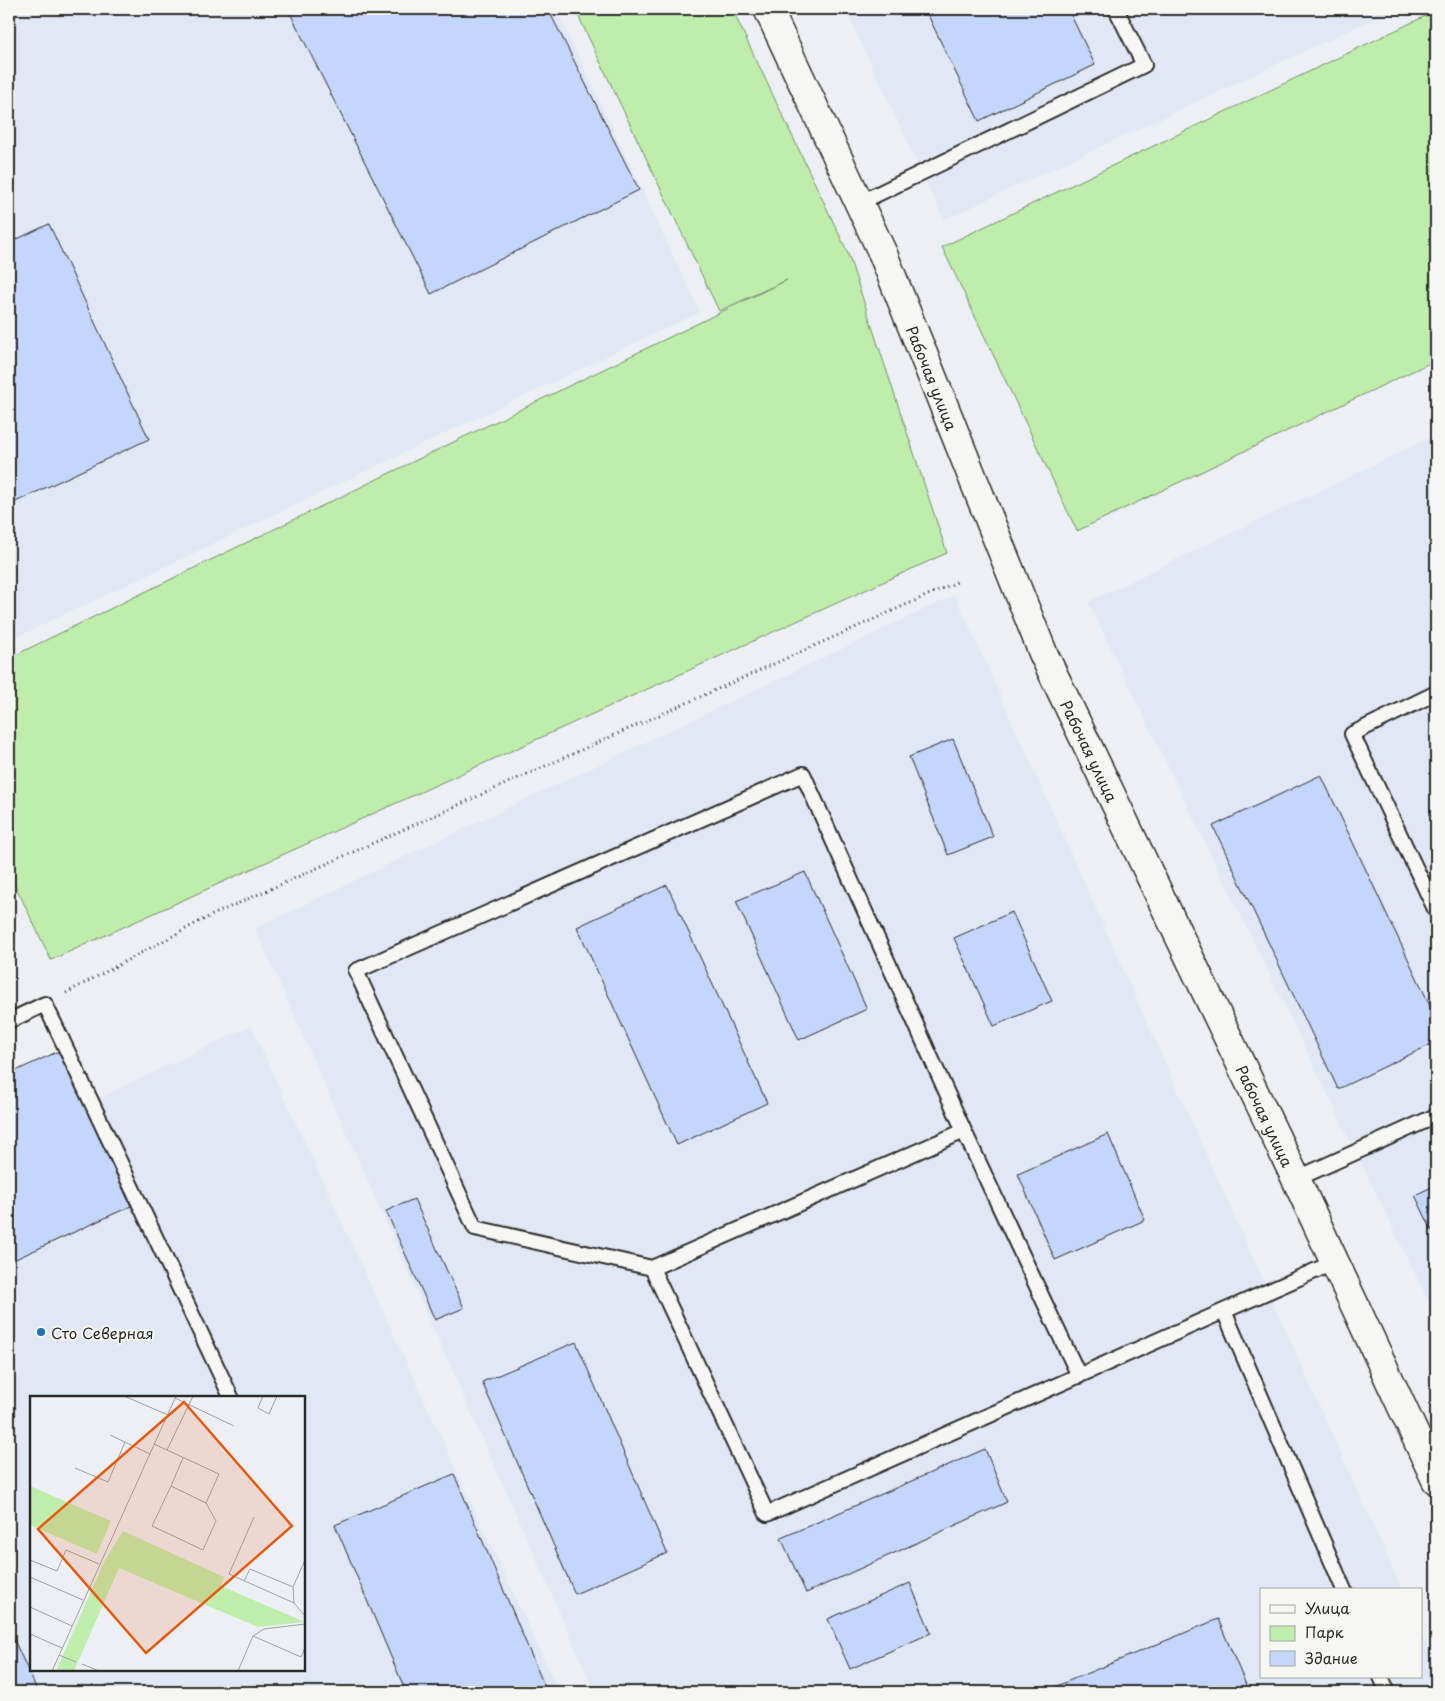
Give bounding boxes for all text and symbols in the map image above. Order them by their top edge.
street label: Рабочая улица [901,322,964,434]
street label: Рабочая улица [1056,696,1125,806]
street label: Рабочая улица [1231,1061,1300,1171]
place label: Сто Северная [51,1321,154,1344]
marker: Сто Северная [35,1326,47,1338]
inset map [30,1396,305,1671]
legend [1260,1588,1422,1678]
text: Улица [1305,1596,1350,1619]
text: Парк [1305,1620,1344,1643]
text: Здание [1305,1646,1358,1669]

